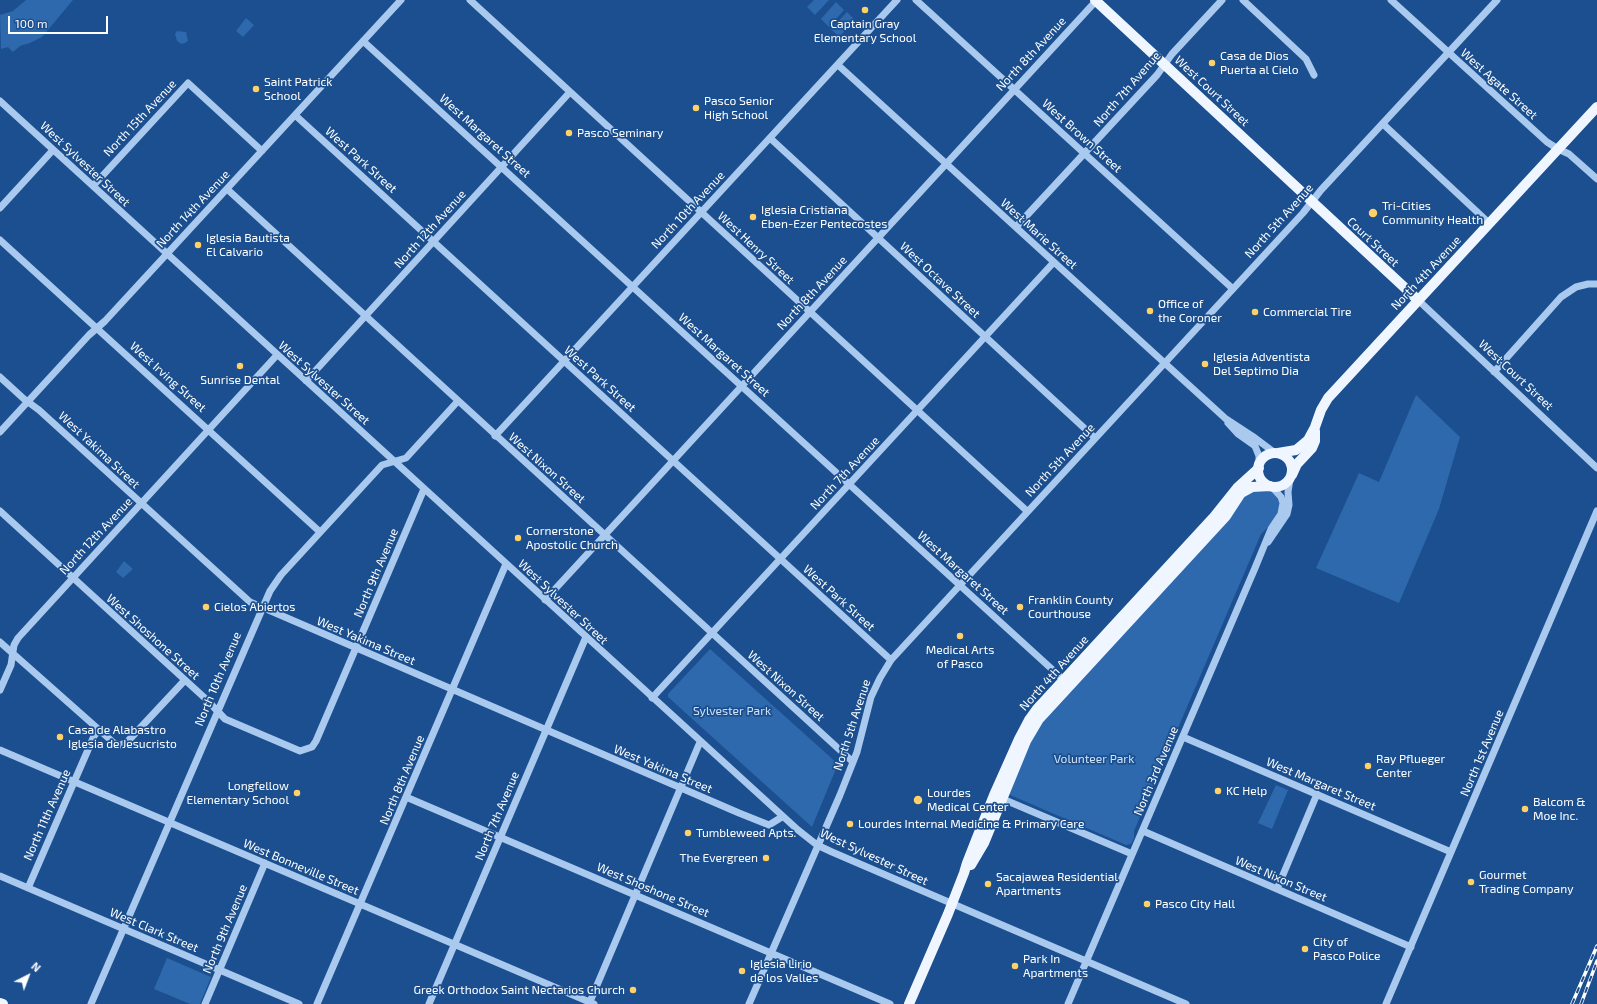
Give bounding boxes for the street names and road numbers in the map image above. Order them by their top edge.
street label: North 8th Avenue [993,14,1069,94]
street label: West Agate Street [1458,46,1540,122]
street label: North 7th Avenue [1090,48,1164,130]
street label: West Court Street [1172,53,1252,129]
street label: North 15th Avenue [101,77,179,159]
street label: West Margaret Street [436,91,534,181]
street label: West Brown Street [1039,96,1125,176]
street label: West Sylvester Street [37,119,133,209]
street label: West Park Street [322,124,400,196]
street label: North 14th Avenue [153,167,233,251]
street label: North 10th Avenue [648,168,728,252]
street label: North 5th Avenue [1242,181,1316,261]
street label: North 12th Avenue [391,187,469,271]
street label: West Marie Street [998,196,1080,272]
street label: West Henry Street [715,209,797,287]
street label: Court Street [1344,214,1402,270]
street label: North 4th Avenue [1388,233,1464,313]
street label: West Octave Street [897,239,983,321]
street label: North 8th Avenue [774,253,850,333]
street label: West Margaret Street [675,310,773,400]
street label: West Court Street [1476,337,1556,413]
street label: West Sylvester Street [275,338,373,428]
street label: West Irving Street [127,339,209,415]
street label: West Park Street [561,343,639,415]
street label: West Yakima Street [55,409,143,491]
street label: North 5th Avenue [1022,420,1098,500]
street label: West Nixon Street [506,430,588,506]
street label: North 7th Avenue [807,433,883,513]
street label: North 12th Avenue [57,494,135,578]
street label: North 9th Avenue [351,526,401,620]
street label: West Margaret Street [914,528,1012,618]
street label: West Sylvester Street [515,557,611,647]
street label: West Park Street [800,562,878,634]
street label: West Shoshone Street [103,591,203,683]
street label: West Yakima Street [314,614,418,668]
street label: North 10th Avenue [192,630,244,728]
street label: North 4th Avenue [1016,632,1092,714]
street label: West Nixon Street [745,648,827,724]
street label: North 5th Avenue [830,678,874,772]
street label: North 1st Avenue [1457,708,1507,798]
street label: North 3rd Avenue [1131,724,1181,818]
street label: North 8th Avenue [377,733,427,827]
street label: West Yakima Street [611,742,715,796]
street label: West Margaret Street [1264,754,1378,814]
street label: North 11th Avenue [20,767,74,863]
street label: North 7th Avenue [472,770,522,862]
street label: West Sylvester Street [818,826,930,888]
street label: West Bonneville Street [241,836,361,898]
street label: West Nixon Street [1233,853,1329,905]
street label: West Shoshone Street [595,860,711,920]
street label: North 9th Avenue [200,882,250,976]
street label: West Clark Street [108,905,200,955]

